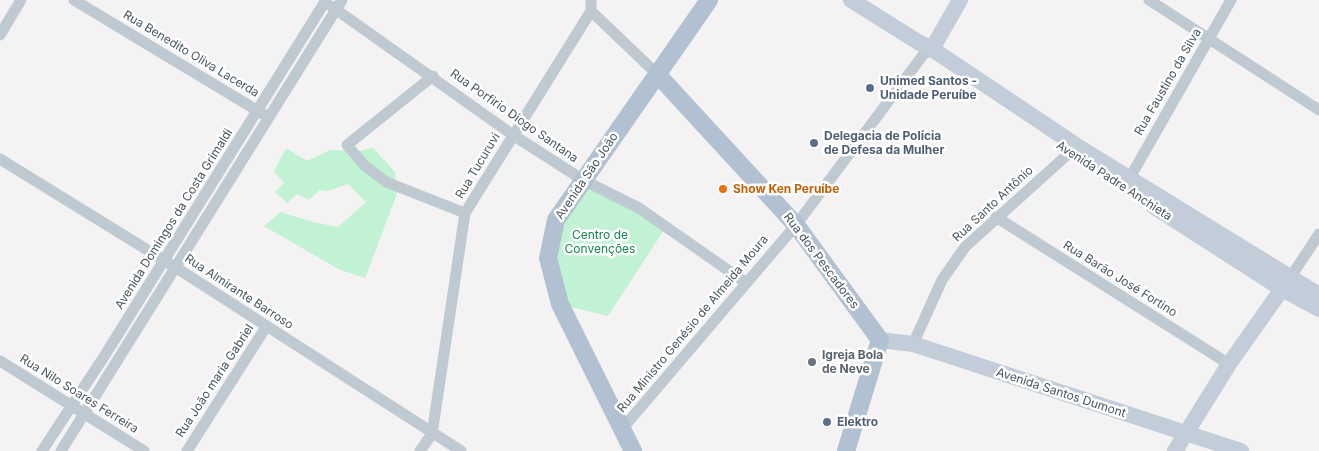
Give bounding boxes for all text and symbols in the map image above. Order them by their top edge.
street label: Rua Benedito Oliva Lacerda [120,8,262,100]
street label: Rua Faustino da Silva [1132,26,1204,138]
street label: Rua Porfirio Diogo Santana [447,66,581,166]
place label: Unimed Santos - Unidade Peruíbe [880,74,977,102]
marker: Unimed Santos - Unidade Peruíbe [864,82,876,94]
street label: Avenida Domingos da Costa Grimaldi [112,126,236,312]
place label: Delegacia de Polícia de Defesa da Mulher [824,129,944,157]
street label: Avenida São João [553,130,621,222]
street label: Rua Tucuruvi [453,131,503,201]
marker: Delegacia de Polícia de Defesa da Mulher [808,137,820,149]
street label: Avenida Padre Anchieta [1054,138,1174,224]
street label: Rua Santo Antônio [950,163,1036,245]
place label: Show Ken Peruíbe [733,182,839,196]
marker: Show Ken Peruíbe [717,183,729,195]
street label: Rua dos Pescadores [780,210,862,312]
park label: Centro de Convenções [565,228,635,256]
street label: Rua Ministro Genésio de Almeida Moura [615,232,771,416]
street label: Rua Barão José Fortino [1060,238,1180,320]
street label: Rua Almirante Barroso [182,252,296,332]
street label: Rua João maria Gabriel [173,322,257,440]
place label: Igreja Bola de Neve [822,348,883,376]
street label: Rua Nilo Soares Ferreira [17,352,141,436]
marker: Igreja Bola de Neve [806,356,818,368]
street label: Avenida Santos Dumont [995,365,1127,421]
place label: Elektro [837,415,878,429]
marker: Elektro [821,416,833,428]

